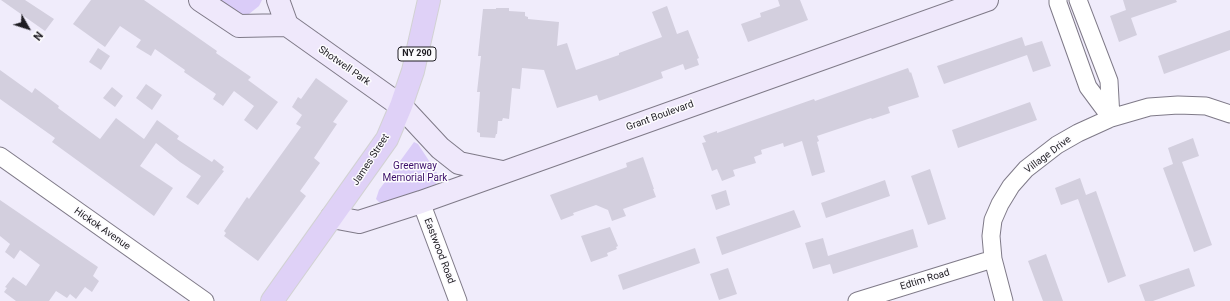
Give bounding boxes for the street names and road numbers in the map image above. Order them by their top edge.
street label: Shotwell Park [316,44,372,88]
road number: NY 290 [398,47,436,61]
street label: Grant Boulevard [625,98,695,134]
street label: James Street [350,132,392,188]
street label: Village Drive [1022,134,1074,176]
street label: Hickok Avenue [72,205,132,253]
street label: Eastwood Road [421,216,457,286]
street label: Edtim Road [899,267,951,293]

